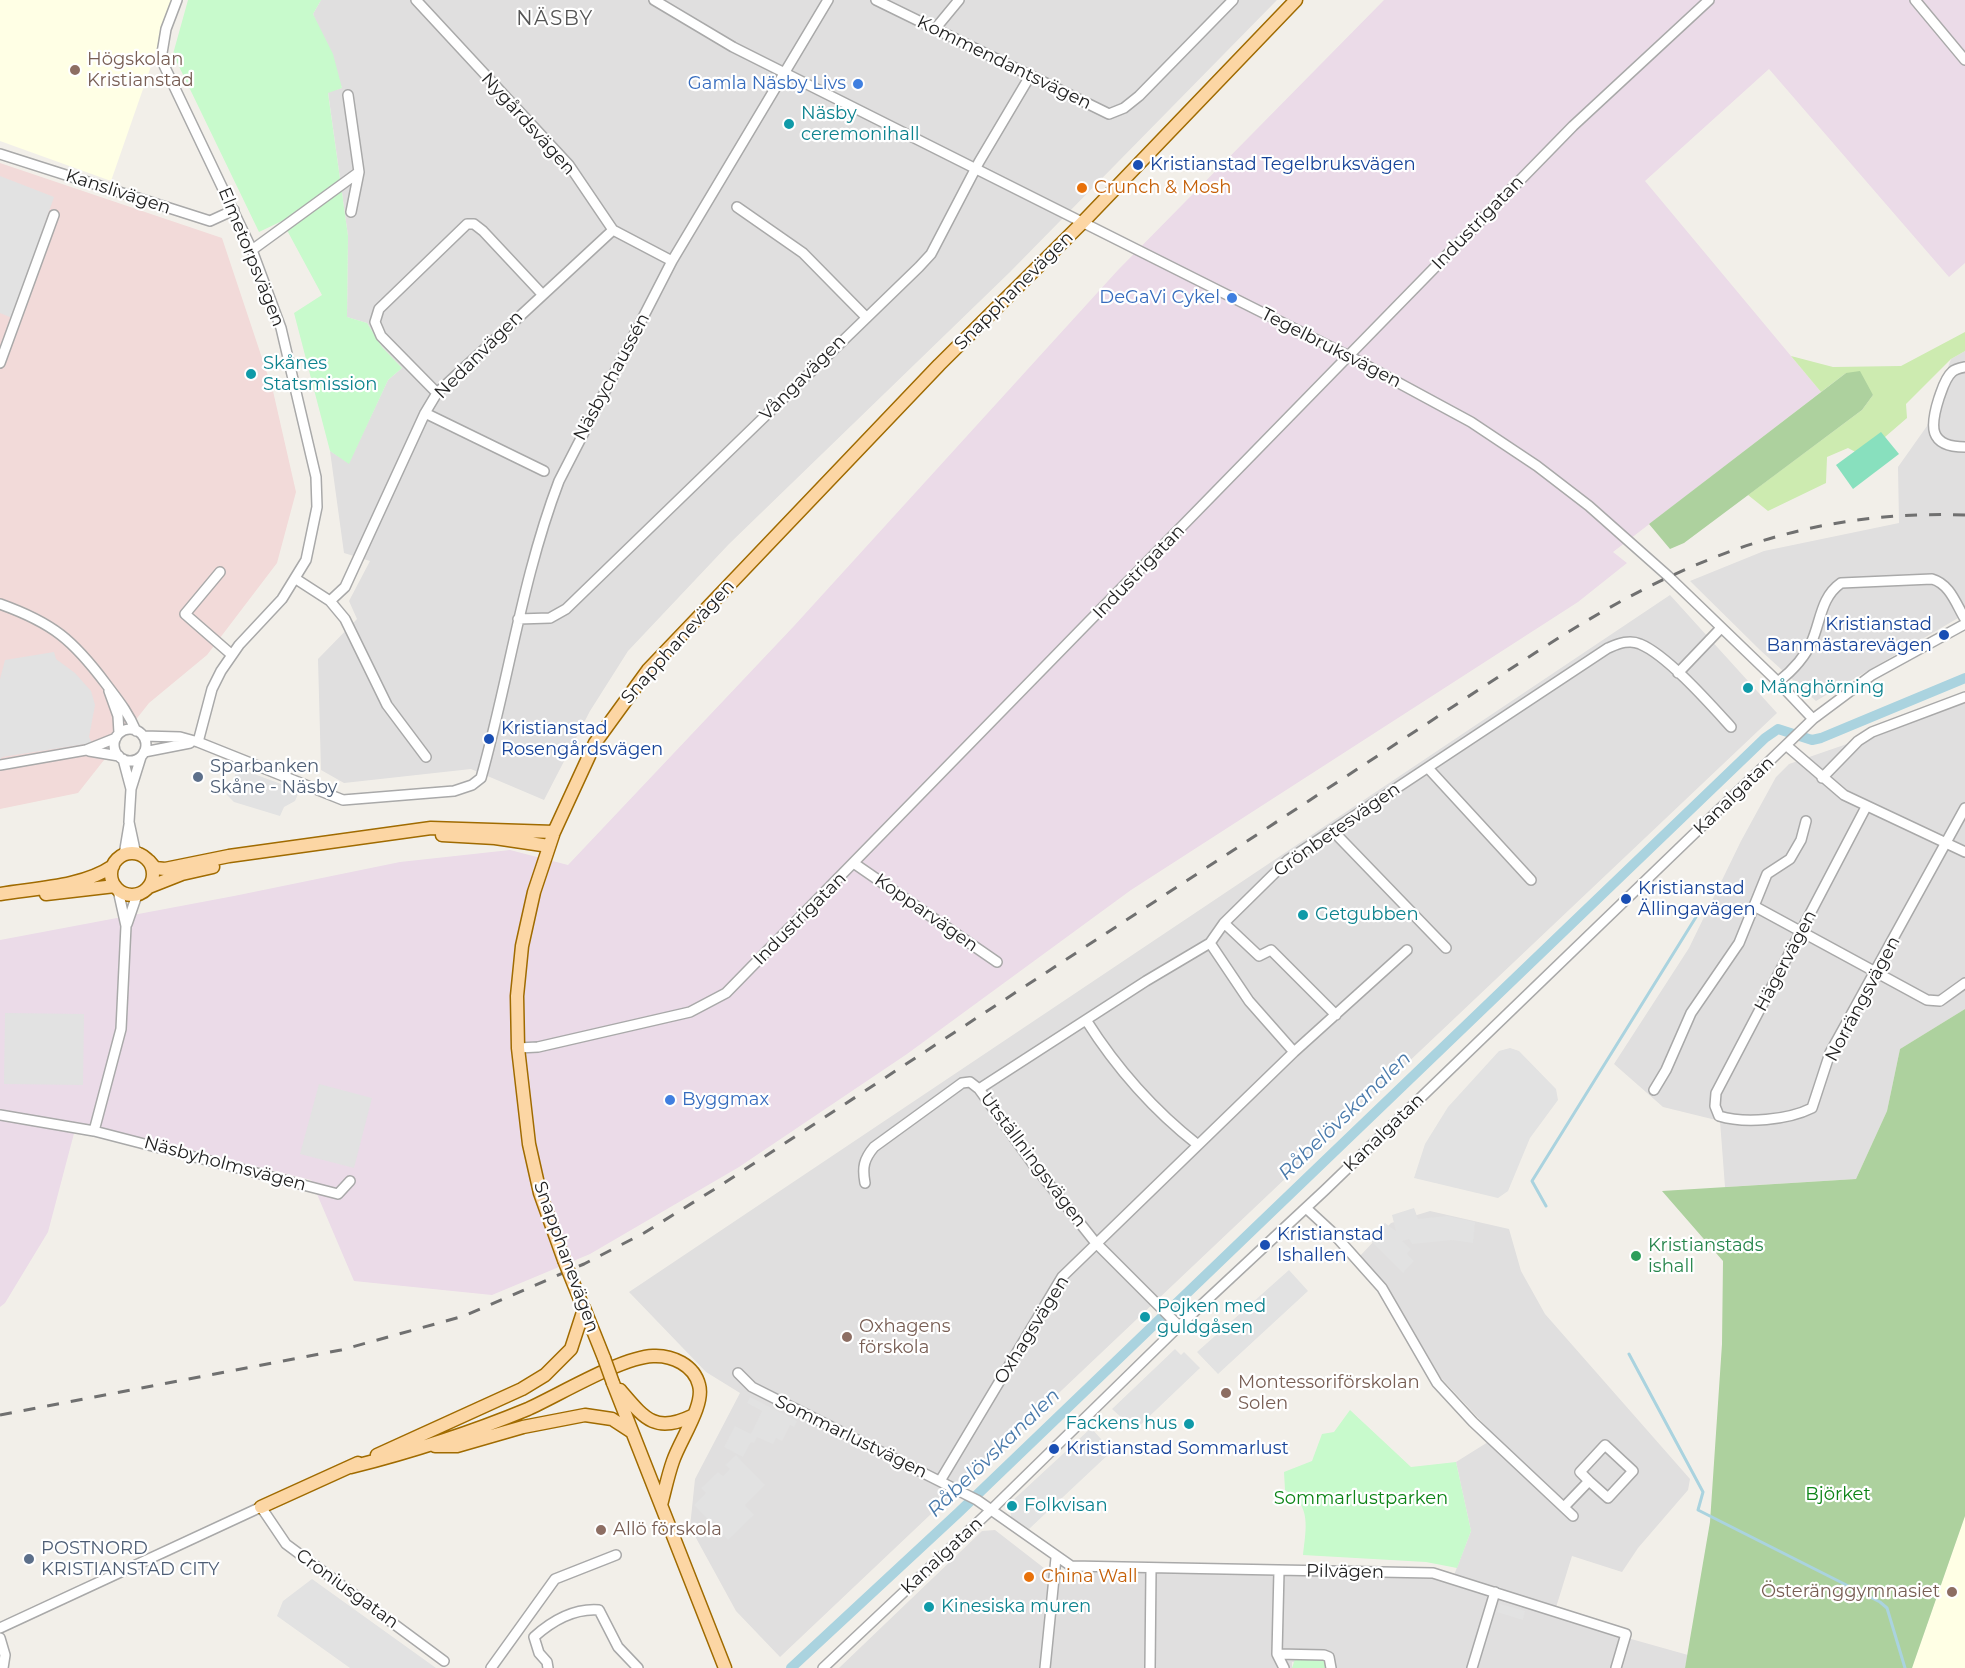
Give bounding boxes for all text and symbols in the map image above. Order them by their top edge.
district label: NÄSBY [516,7,594,31]
street label: Kommendantsvägen [913,11,1095,115]
place label: Högskolan Kristianstad [87,49,194,92]
marker: Högskolan Kristianstad [68,63,82,77]
street label: Nygårdsvägen [476,68,580,180]
place label: Gamla Näsby Livs [688,73,846,95]
marker: Gamla Näsby Livs [851,77,865,91]
place label: Näsby ceremonihall [801,103,920,146]
marker: Näsby ceremonihall [782,117,796,131]
place label: Kristianstad Tegelbruksvägen [1150,154,1416,176]
marker: Kristianstad Tegelbruksvägen [1131,158,1145,172]
street label: Kanslivägen [63,165,173,219]
street label: Industrigatan [1428,171,1528,275]
place label: Crunch & Mosh [1094,177,1231,199]
marker: Crunch & Mosh [1075,181,1089,195]
street label: Elmetorpsvägen [213,184,289,330]
street label: Snapphanevägen [950,227,1078,355]
place label: DeGaVi Cykel [1099,287,1220,309]
marker: DeGaVi Cykel [1225,291,1239,305]
street label: Tegelbruksvägen [1257,303,1405,393]
street label: Nedanvägen [430,306,528,404]
street label: Näsbychaussén [569,310,655,444]
street label: Vångavägen [756,331,850,425]
place label: Skånes Statsmission [263,353,378,395]
marker: Skånes Statsmission [244,367,258,381]
street label: Industrigatan [1089,520,1189,624]
street label: Snapphanevägen [617,576,739,708]
place label: Kristianstad Banmästarevägen [1766,614,1932,656]
marker: Kristianstad Banmästarevägen [1937,628,1951,642]
place label: Månghörning [1760,677,1884,699]
marker: Månghörning [1741,681,1755,695]
place label: Kristianstad Rosengårdsvägen [501,718,663,760]
marker: Kristianstad Rosengårdsvägen [482,732,496,746]
street label: Kanalgatan [1689,752,1779,840]
place label: Sparbanken Skåne - Näsby [210,756,337,798]
marker: Sparbanken Skåne - Näsby [191,770,205,784]
street label: Grönbetesvägen [1270,778,1404,882]
street label: Industrigatan [749,868,851,970]
street label: Kopparvägen [870,869,982,957]
place label: Kristianstad Ällingavägen [1638,878,1756,920]
marker: Kristianstad Ällingavägen [1619,892,1633,906]
place label: Getgubben [1315,904,1419,926]
street label: Hägervägen [1750,907,1822,1015]
marker: Getgubben [1296,908,1310,922]
street label: Norrängsvägen [1821,933,1905,1065]
water label: Råbelövskanalen [1274,1047,1416,1185]
street label: Utställningsvägen [975,1088,1091,1232]
place label: Byggmax [682,1089,769,1111]
street label: Kanalgatan [1339,1089,1429,1177]
marker: Byggmax [663,1093,677,1107]
street label: Näsbyholmsvägen [141,1132,309,1196]
street label: Snapphanevägen [529,1178,603,1336]
place label: Kristianstad Ishallen [1277,1224,1384,1266]
place label: Kristianstads ishall [1648,1235,1764,1278]
marker: Kristianstad Ishallen [1258,1238,1272,1252]
marker: Kristianstads ishall [1629,1249,1643,1263]
street label: Oxhagsvägen [990,1272,1074,1388]
place label: Pojken med guldgåsen [1157,1296,1266,1338]
marker: Pojken med guldgåsen [1138,1310,1152,1324]
place label: Oxhagens förskola [859,1316,950,1358]
marker: Oxhagens förskola [840,1330,854,1344]
place label: Montessoriförskolan Solen [1238,1372,1420,1414]
water label: Råbelövskanalen [923,1384,1065,1522]
marker: Montessoriförskolan Solen [1219,1386,1233,1400]
street label: Sommarlustvägen [771,1391,931,1483]
place label: Fackens hus [1065,1413,1177,1435]
marker: Fackens hus [1182,1417,1196,1431]
place label: Kristianstad Sommarlust [1066,1438,1289,1460]
marker: Kristianstad Sommarlust [1047,1442,1061,1456]
park label: Björket [1805,1484,1871,1506]
park label: Sommarlustparken [1274,1488,1448,1510]
place label: Folkvisan [1024,1495,1108,1517]
marker: Folkvisan [1005,1499,1019,1513]
street label: Kanalgatan [897,1513,987,1599]
place label: Allö förskola [613,1519,722,1541]
marker: Allö förskola [594,1523,608,1537]
place label: POSTNORD KRISTIANSTAD CITY [41,1538,219,1580]
street label: Croniusgatan [291,1545,403,1633]
marker: POSTNORD KRISTIANSTAD CITY [22,1552,36,1566]
street label: Pilvägen [1306,1561,1384,1583]
place label: China Wall [1041,1566,1138,1588]
marker: China Wall [1022,1570,1036,1584]
place label: Österänggymnasiet [1761,1581,1940,1603]
marker: Österänggymnasiet [1945,1585,1959,1599]
place label: Kinesiska muren [941,1596,1091,1618]
marker: Kinesiska muren [922,1600,936,1614]

